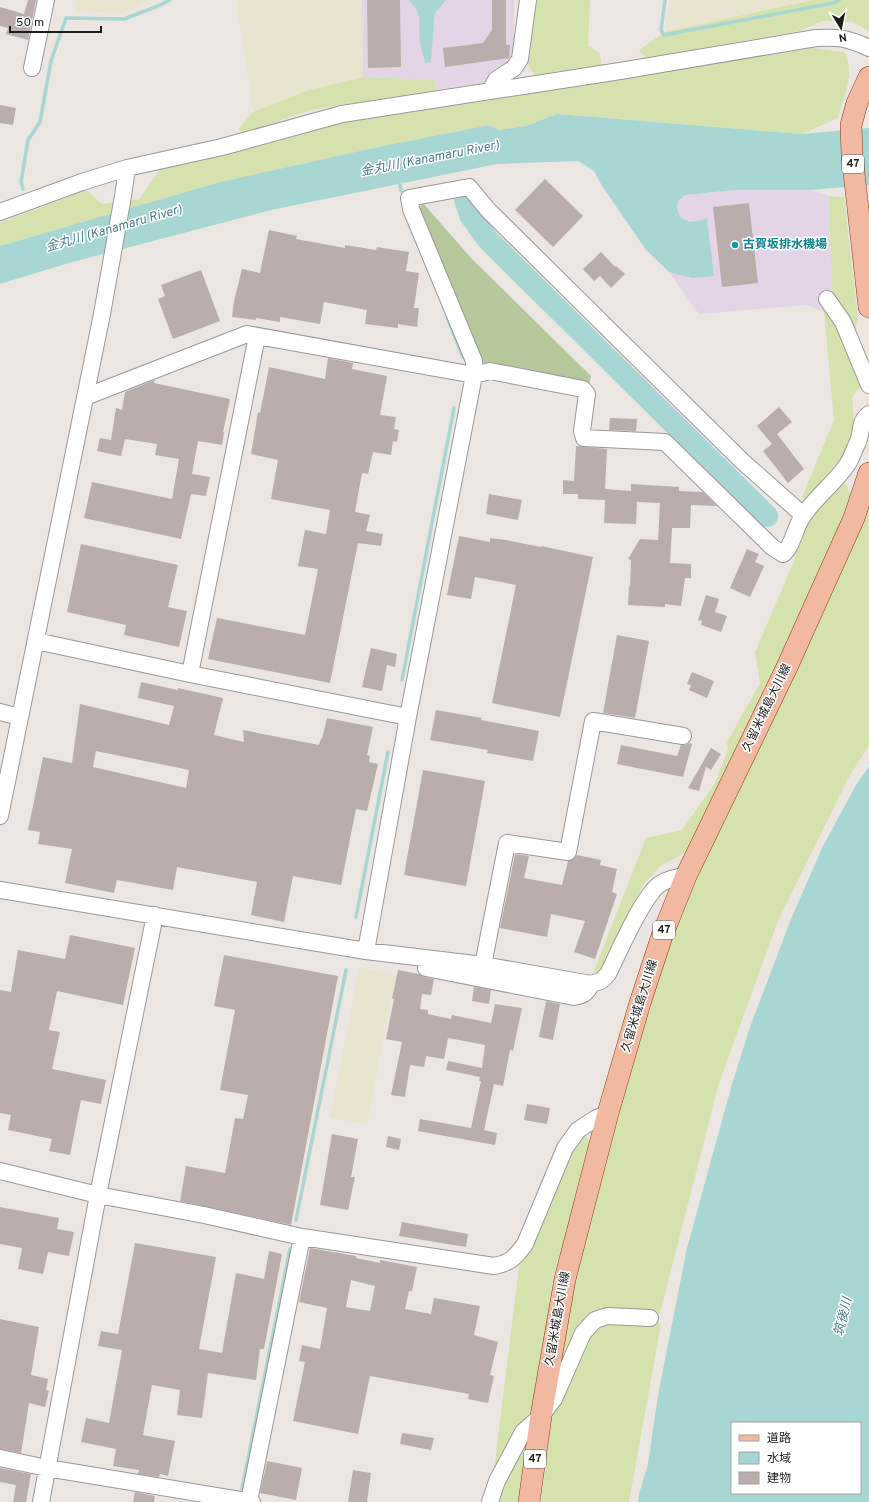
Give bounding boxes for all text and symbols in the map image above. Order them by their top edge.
scale bar [10,8,101,34]
north arrow [821,8,861,48]
text: 50 m [16,15,44,31]
text: N [837,29,848,44]
water label: 金丸川 (Kanamaru River) [359,138,501,180]
road number: 47 [842,155,864,173]
water label: 金丸川 (Kanamaru River) [44,202,185,256]
place label: 古賀坂排水機場 [743,237,827,253]
marker: 古賀坂排水機場 [730,240,740,250]
street label: 久留米城島大川線 [739,661,795,755]
road number: 47 [653,921,675,939]
street label: 久留米城島大川線 [618,958,662,1054]
street label: 久留米城島大川線 [542,1270,574,1368]
water label: 筑後川 [832,1294,857,1338]
legend [731,1422,861,1494]
text: 道路 [767,1431,791,1447]
road number: 47 [524,1450,546,1468]
text: 水域 [767,1451,791,1467]
text: 建物 [767,1471,791,1487]

